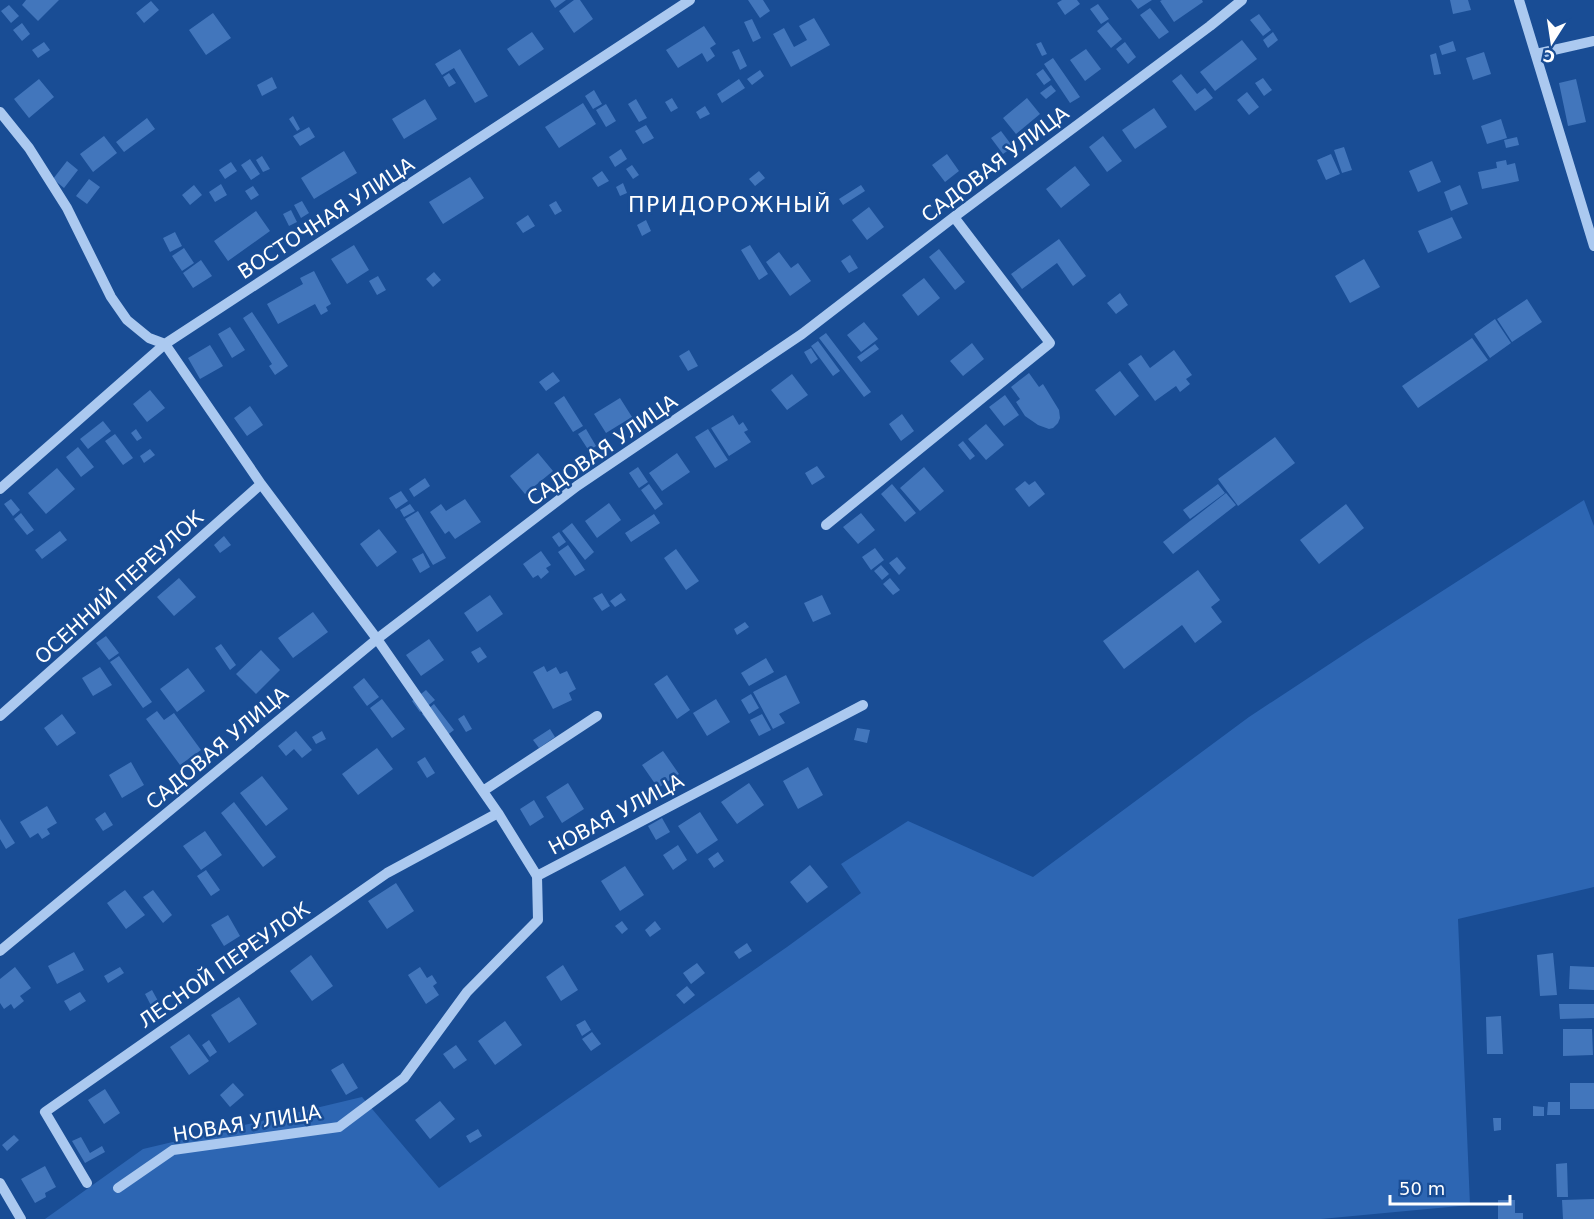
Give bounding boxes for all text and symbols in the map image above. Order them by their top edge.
north arrow [1522,12,1582,72]
text: С [1541,46,1557,67]
street label: САДОВАЯ УЛИЦА [917,101,1074,227]
street label: ВОСТОЧНАЯ УЛИЦА [233,152,419,284]
district label: ПРИДОРОЖНЫЙ [628,192,832,217]
street label: САДОВАЯ УЛИЦА [522,389,682,511]
street label: ОСЕННИЙ ПЕРЕУЛОК [30,505,208,669]
street label: САДОВАЯ УЛИЦА [141,681,293,814]
street label: НОВАЯ УЛИЦА [544,768,688,860]
street label: ЛЕСНОЙ ПЕРЕУЛОК [134,897,314,1033]
street label: НОВАЯ УЛИЦА [171,1099,323,1147]
scale bar [1390,1168,1510,1206]
text: 50 m [1399,1178,1445,1199]

